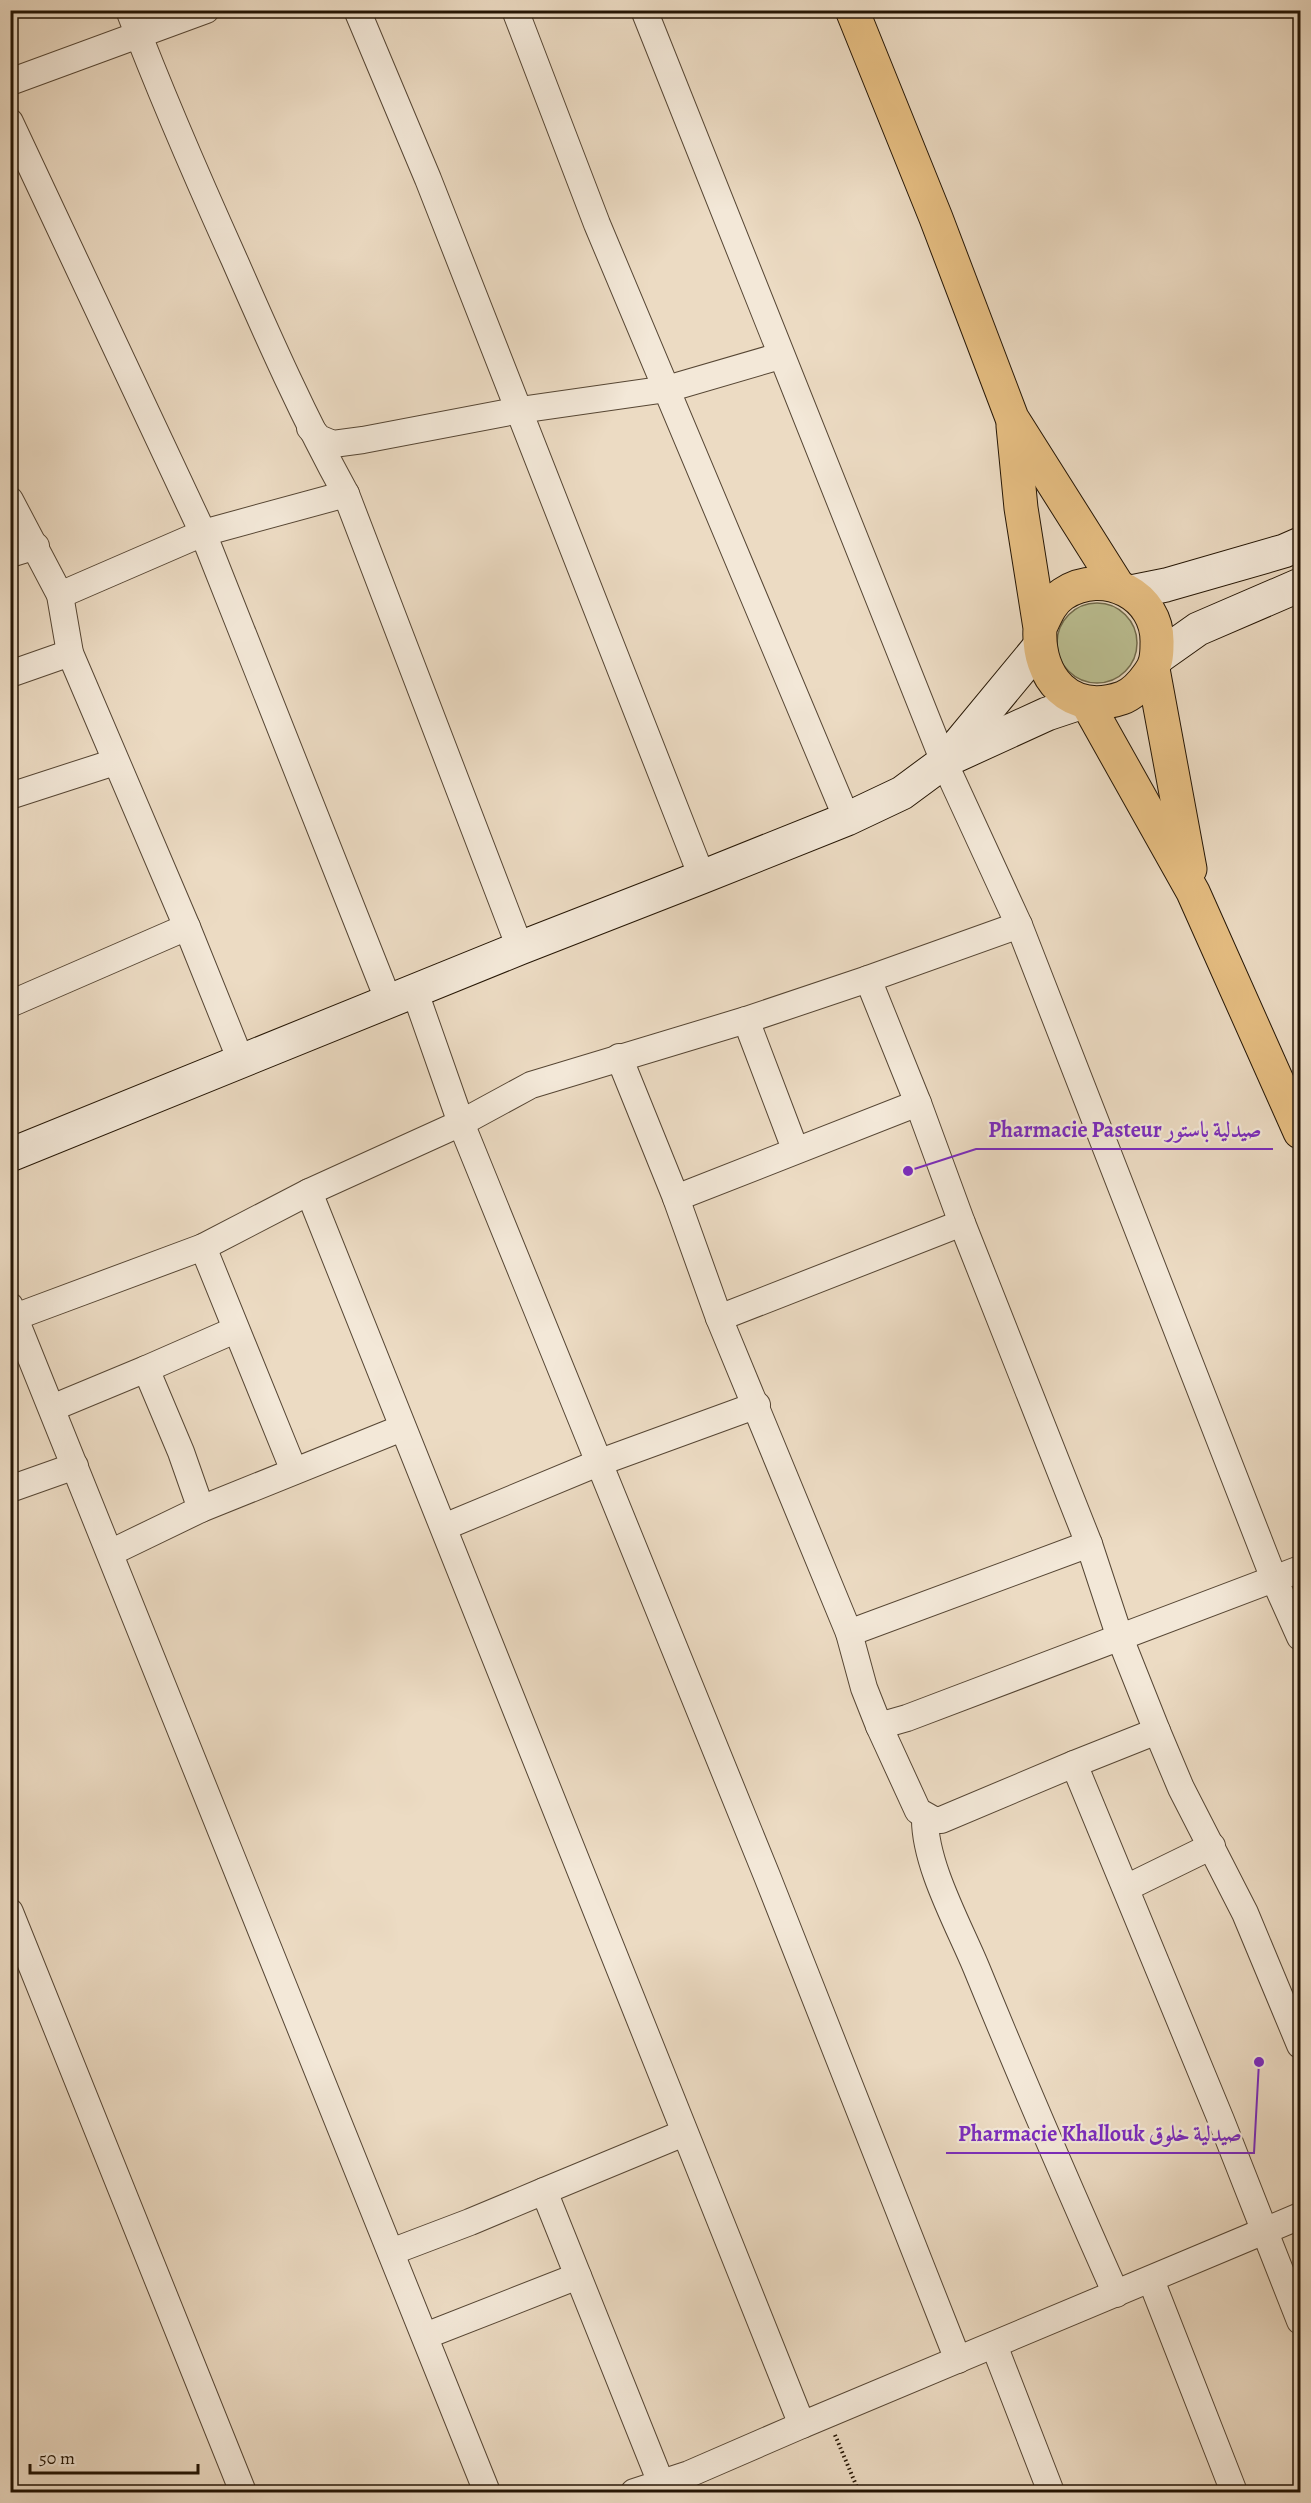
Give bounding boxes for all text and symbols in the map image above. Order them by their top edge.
callout: Pharmacie Pasteur صيدلية باستور [976,1109,1273,1149]
text: Pharmacie Pasteur صيدلية باستور [988,1115,1262,1145]
callout: Pharmacie Khallouk صيدلية خلوق [946,2113,1254,2153]
text: Pharmacie Khallouk صيدلية خلوق [958,2119,1242,2149]
scale bar [30,2437,198,2475]
text: 50 m [39,2446,75,2470]

